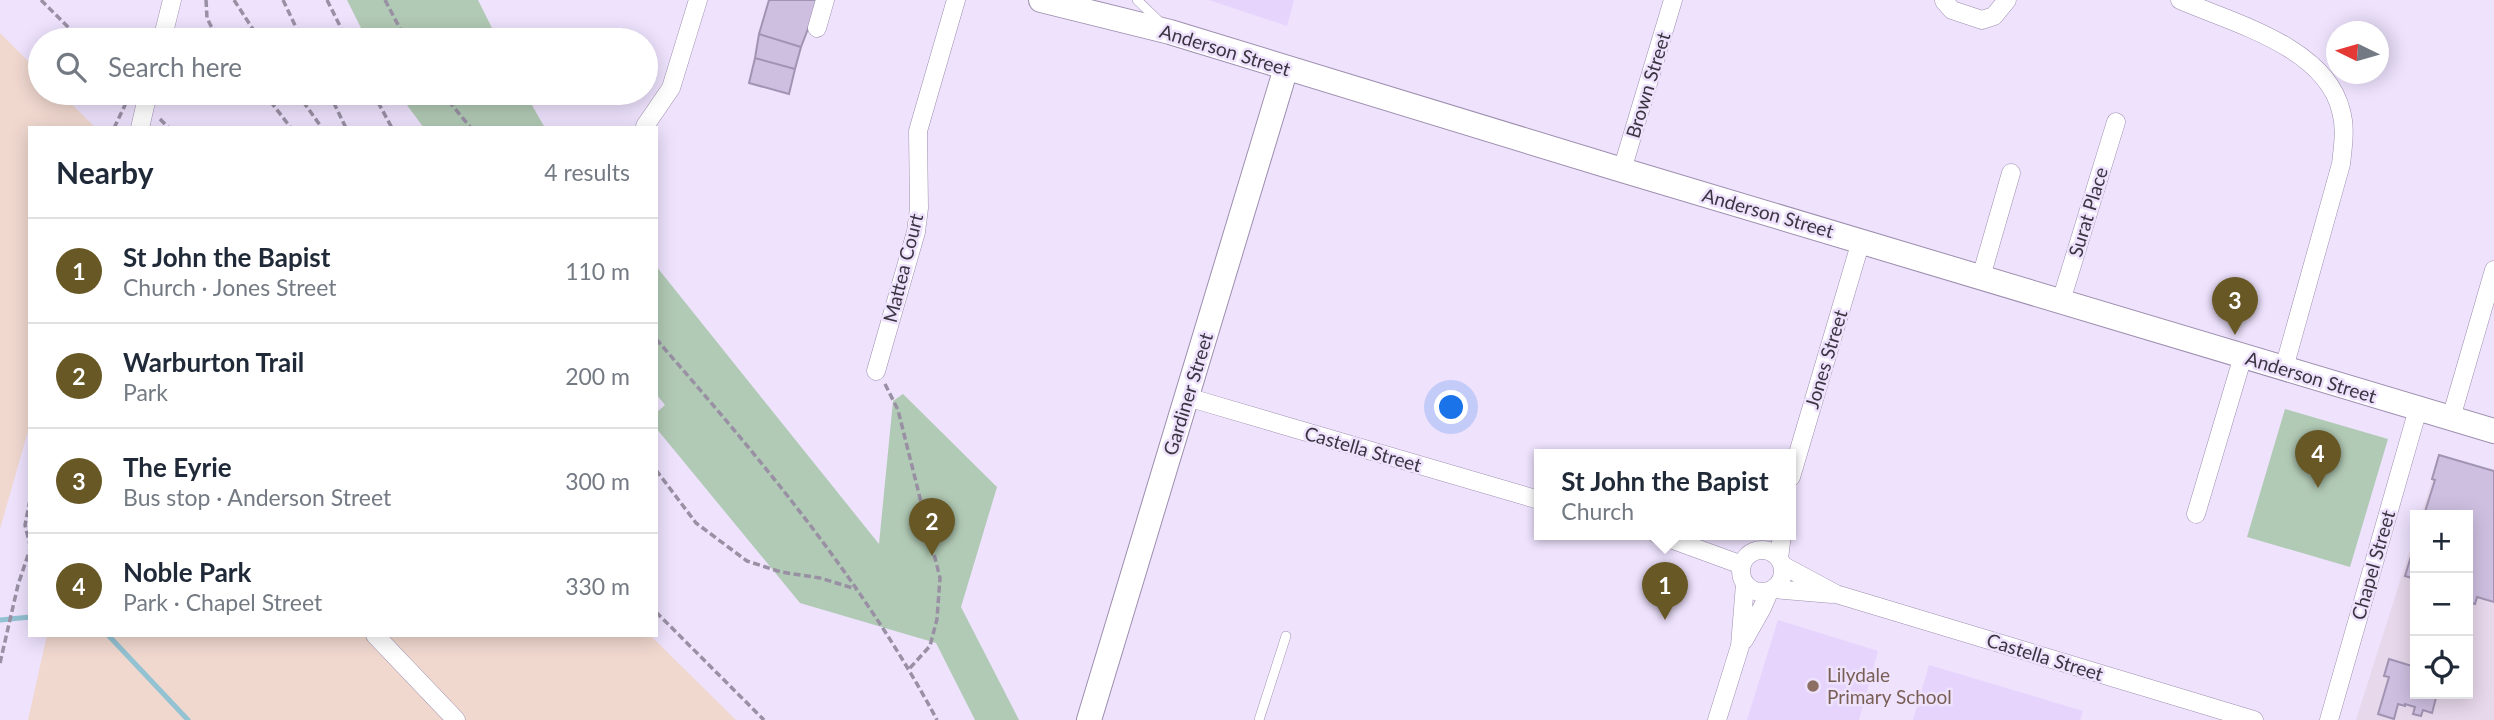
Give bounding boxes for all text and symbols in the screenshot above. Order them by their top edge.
street label: Anderson Street [1157,19,1293,80]
north arrow [2326,21,2389,84]
search box [28,28,658,105]
street label: Brown Street [1620,29,1675,141]
icon: search [52,48,90,86]
text: Search here [108,51,242,83]
text: Nearby [56,154,154,190]
text: 4 results [544,158,630,186]
street label: Surat Place [2063,164,2112,260]
street label: Anderson Street [1700,183,1837,242]
street label: Mattea Court [878,211,927,325]
text: St John the Bapist [123,241,330,273]
text: 1 [72,257,86,285]
text: 110 m [565,257,630,285]
text: Church · Jones Street [123,273,337,301]
pin: 3 [2212,277,2258,335]
street label: Jones Street [1800,306,1852,411]
street label: Gardiner Street [1158,330,1217,458]
text: Warburton Trail [123,346,304,378]
street label: Anderson Street [2243,346,2379,407]
text: 2 [72,362,86,390]
text: 200 m [565,362,630,390]
text: Park [123,378,168,406]
your location [1434,390,1468,424]
street label: Castella Street [1302,421,1424,476]
pin: 4 [2295,430,2341,488]
popup [1534,449,1796,540]
text: The Eyrie [123,451,232,483]
text: St John the Bapist [1561,465,1769,497]
text: 3 [72,467,86,495]
text: 300 m [565,467,630,495]
text: Bus stop · Anderson Street [123,483,391,511]
text: Church [1561,497,1634,525]
pin: 2 [909,498,955,556]
street label: Chapel Street [2346,507,2399,622]
map controls [2410,510,2473,699]
button: + [2410,510,2473,573]
text: Noble Park [123,556,251,588]
pin: 1 [1642,562,1688,620]
text: 4 [72,572,86,600]
text: 330 m [565,572,630,600]
button: − [2410,573,2473,636]
text: Park · Chapel Street [123,588,322,616]
street label: Castella Street [1984,628,2106,685]
button: locate [2410,636,2473,699]
place label: Lilydale Primary School [1827,663,1952,708]
marker: Lilydale Primary School [1805,678,1821,694]

